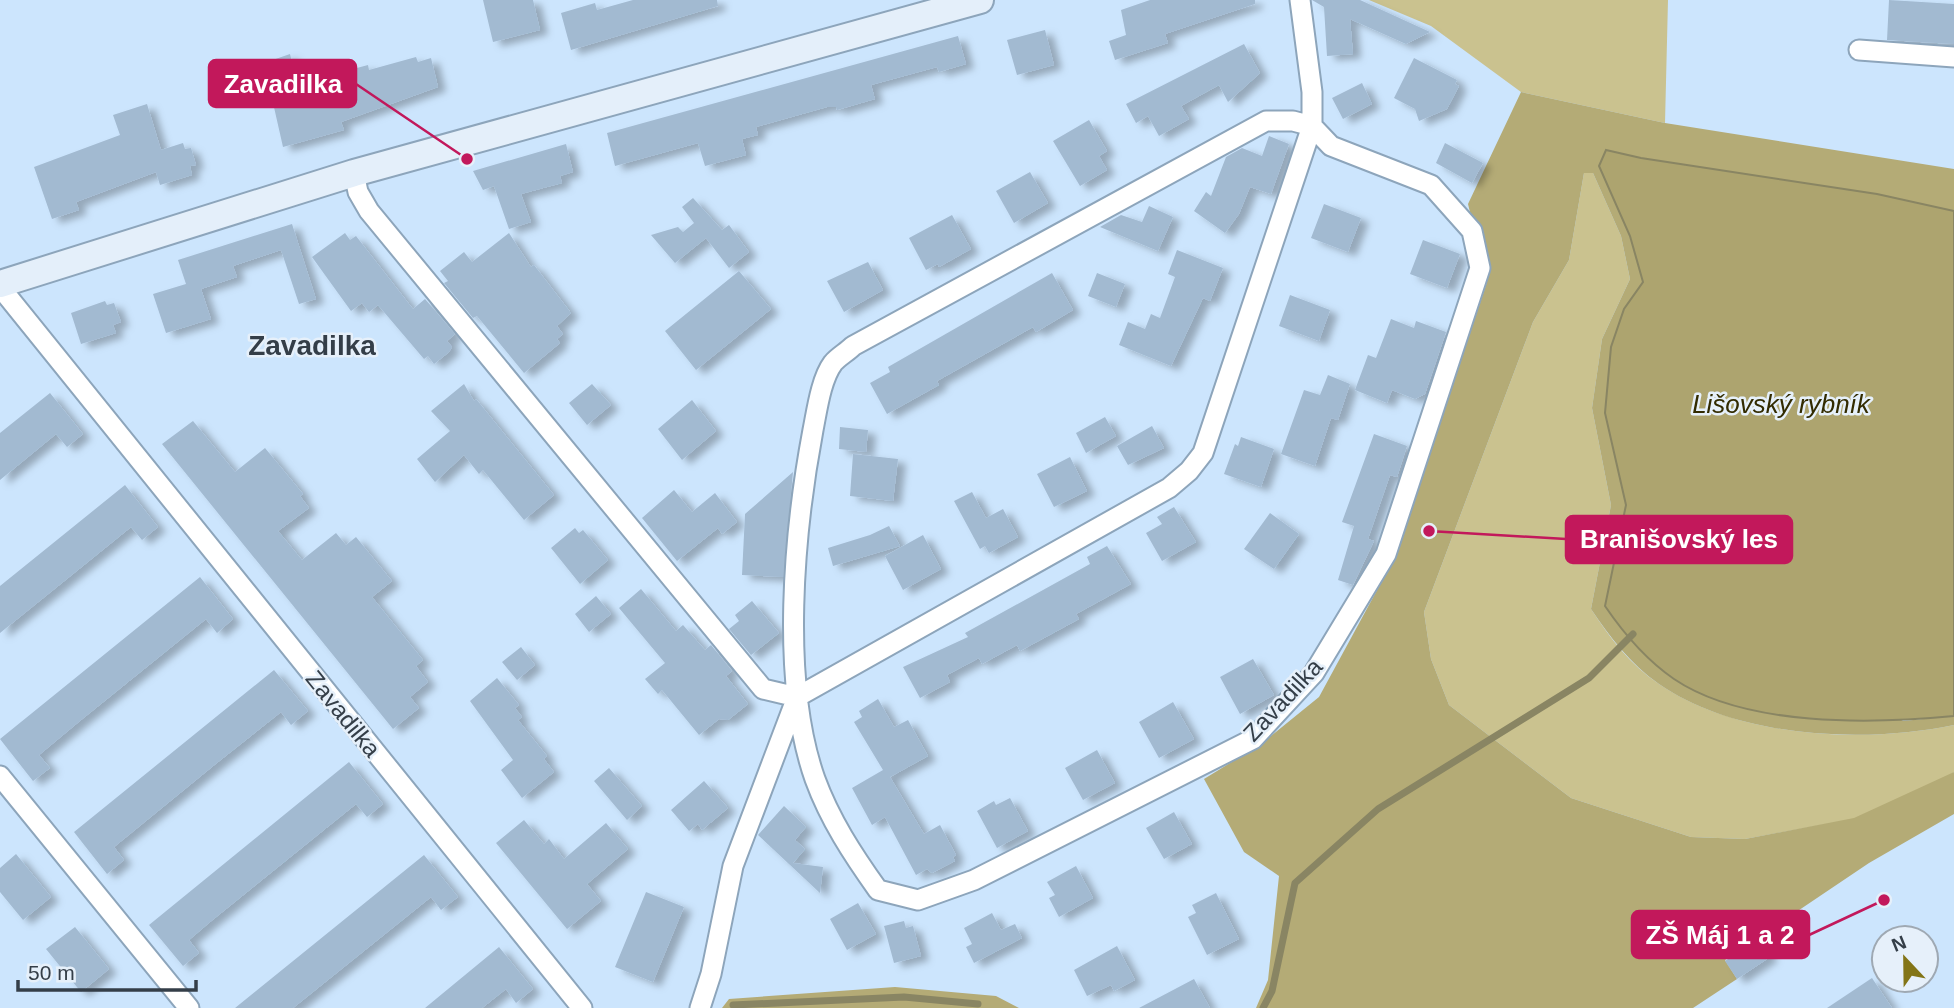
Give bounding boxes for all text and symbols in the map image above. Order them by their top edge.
callout: Zavadilka [209,60,356,107]
text: Zavadilka [224,69,343,99]
district label: Zavadilka [248,330,376,361]
water label: Lišovský rybník [1692,389,1872,419]
callout: Branišovský les [1566,516,1792,563]
text: Branišovský les [1580,524,1778,554]
street label: Zavadilka [1238,652,1328,746]
street label: Zavadilka [301,665,387,763]
callout: ZŠ Máj 1 a 2 [1632,911,1809,958]
text: ZŠ Máj 1 a 2 [1646,920,1794,950]
north arrow [1870,924,1940,994]
text: N [1889,931,1909,956]
scale bar [18,948,196,992]
text: 50 m [28,961,75,984]

